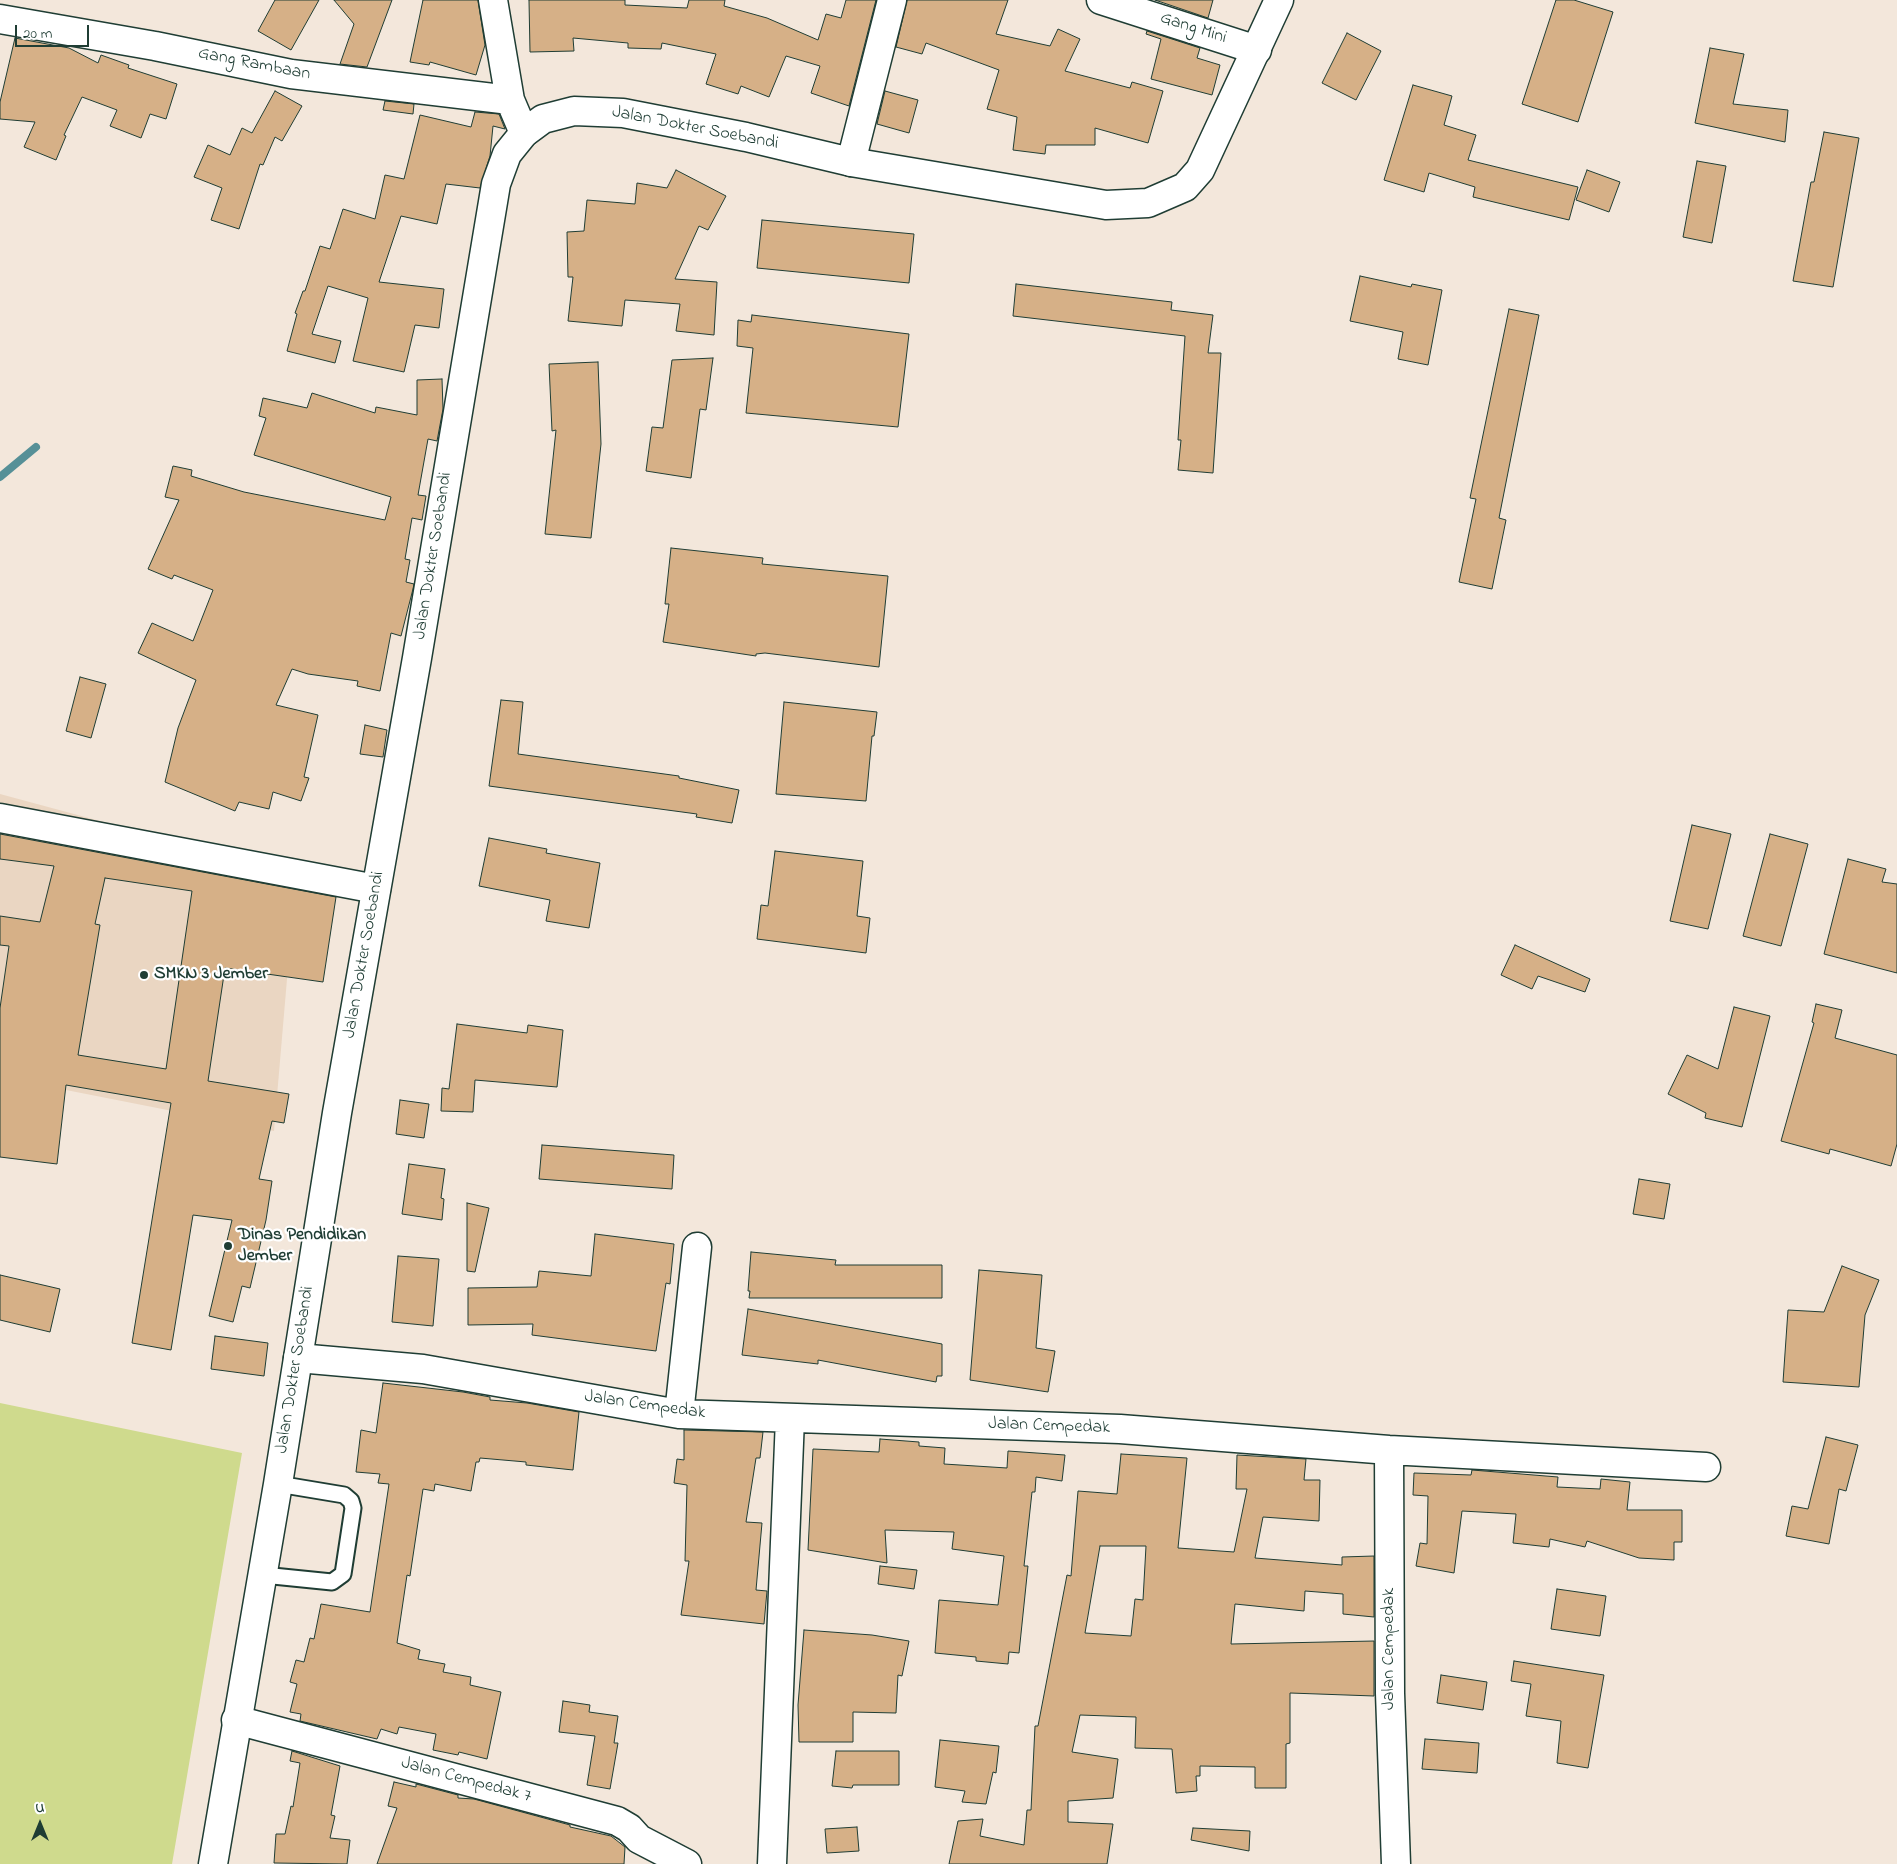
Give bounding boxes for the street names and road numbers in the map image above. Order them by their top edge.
street label: Gang Mini [1157,8,1229,50]
street label: Gang Rambaan [196,44,312,86]
street label: Jalan Dokter Soebandi [610,102,780,156]
street label: Jalan Dokter Soebandi [410,471,458,641]
street label: Jalan Dokter Soebandi [340,870,390,1040]
street label: Jalan Dokter Soebandi [272,1285,320,1455]
street label: Jalan Cempedak [583,1387,707,1425]
street label: Jalan Cempedak [988,1414,1110,1440]
street label: Jalan Cempedak [1379,1588,1401,1710]
street label: Jalan Cempedak 7 [398,1753,534,1809]

